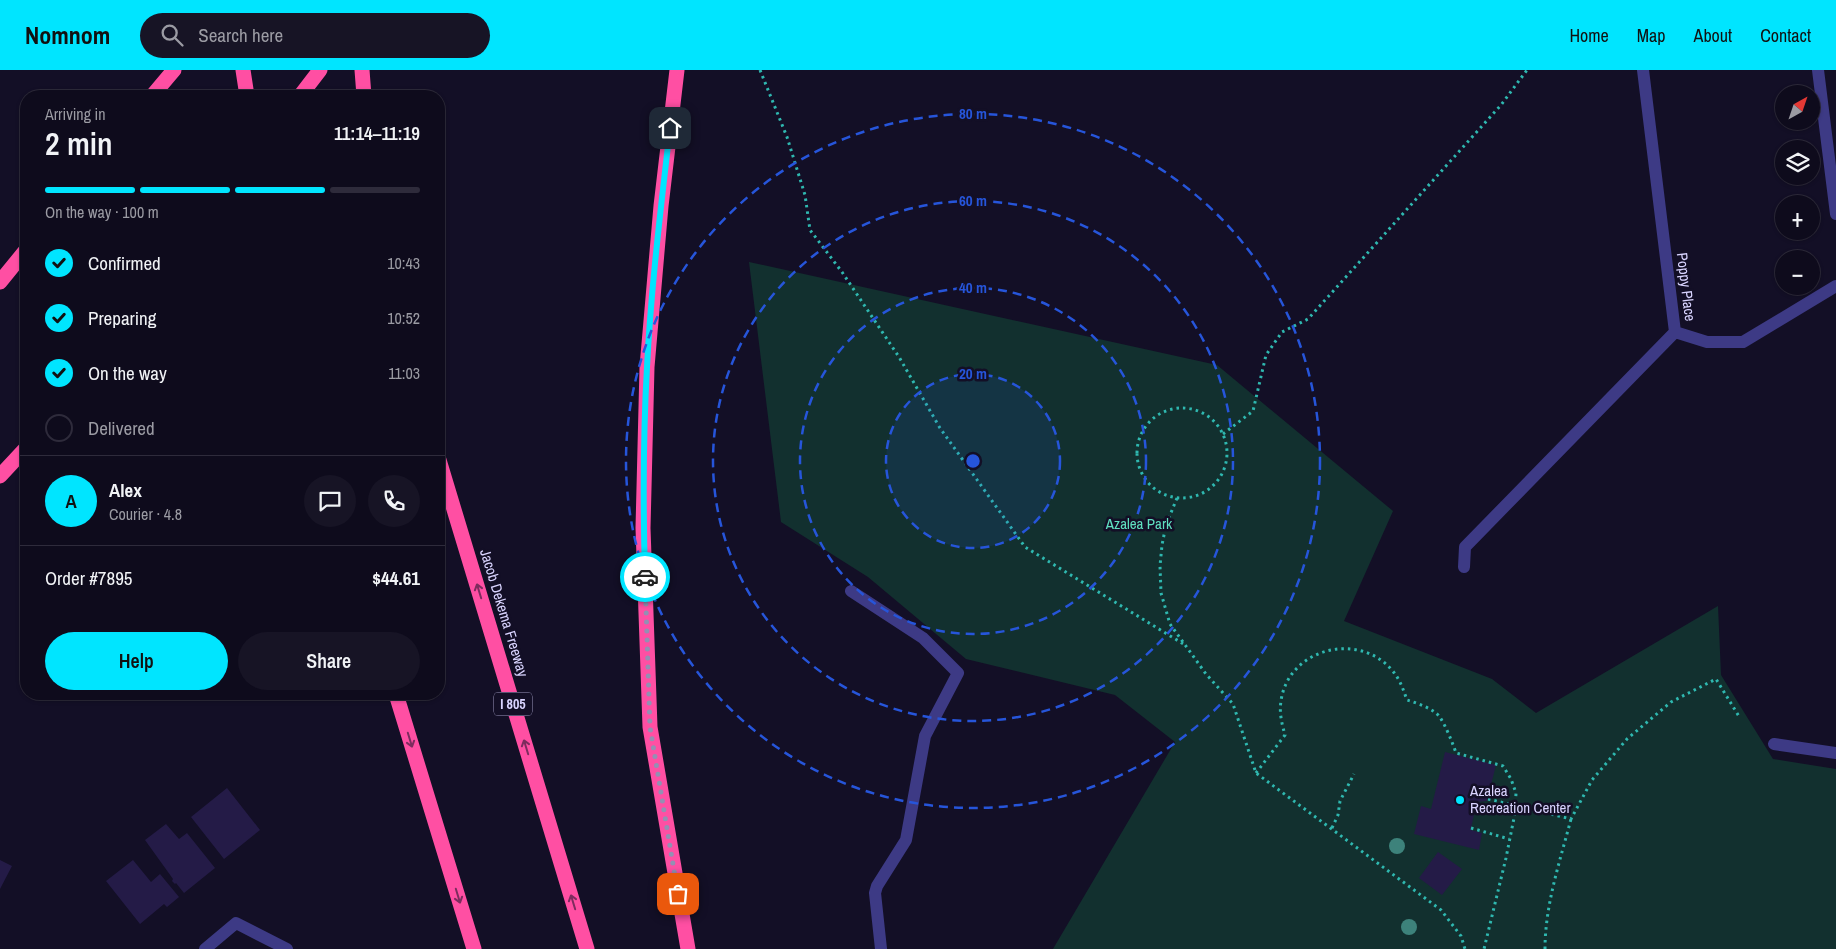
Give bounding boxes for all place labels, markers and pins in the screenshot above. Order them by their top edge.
pin [649,107,691,149]
centre of rings [964,452,982,470]
place label: Azalea Recreation Center [1469,780,1571,818]
marker: Azalea Recreation Center [1454,794,1466,806]
pin [657,873,699,915]

